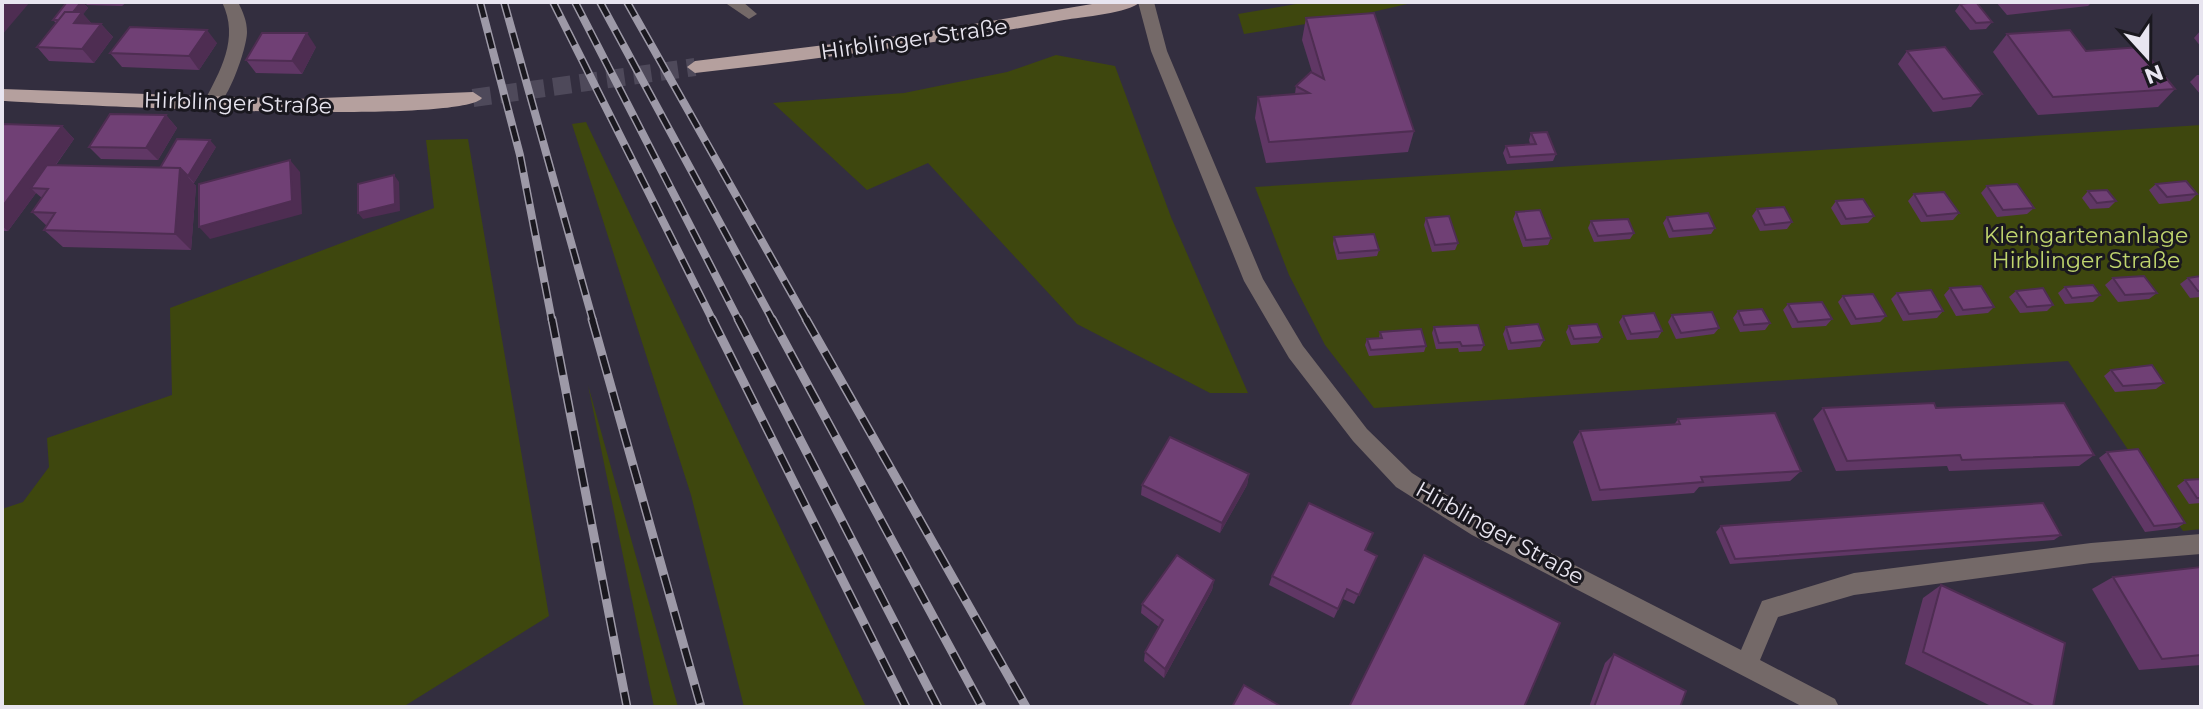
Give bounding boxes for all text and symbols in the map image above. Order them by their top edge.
street label: Hirblinger Straße [819,13,1009,65]
north arrow [2107,16,2187,96]
text: N [2141,58,2167,90]
street label: Hirblinger Straße [143,86,333,120]
park label: Kleingartenanlage Hirblinger Straße [1984,222,2188,274]
street label: Hirblinger Straße [1411,476,1589,590]

